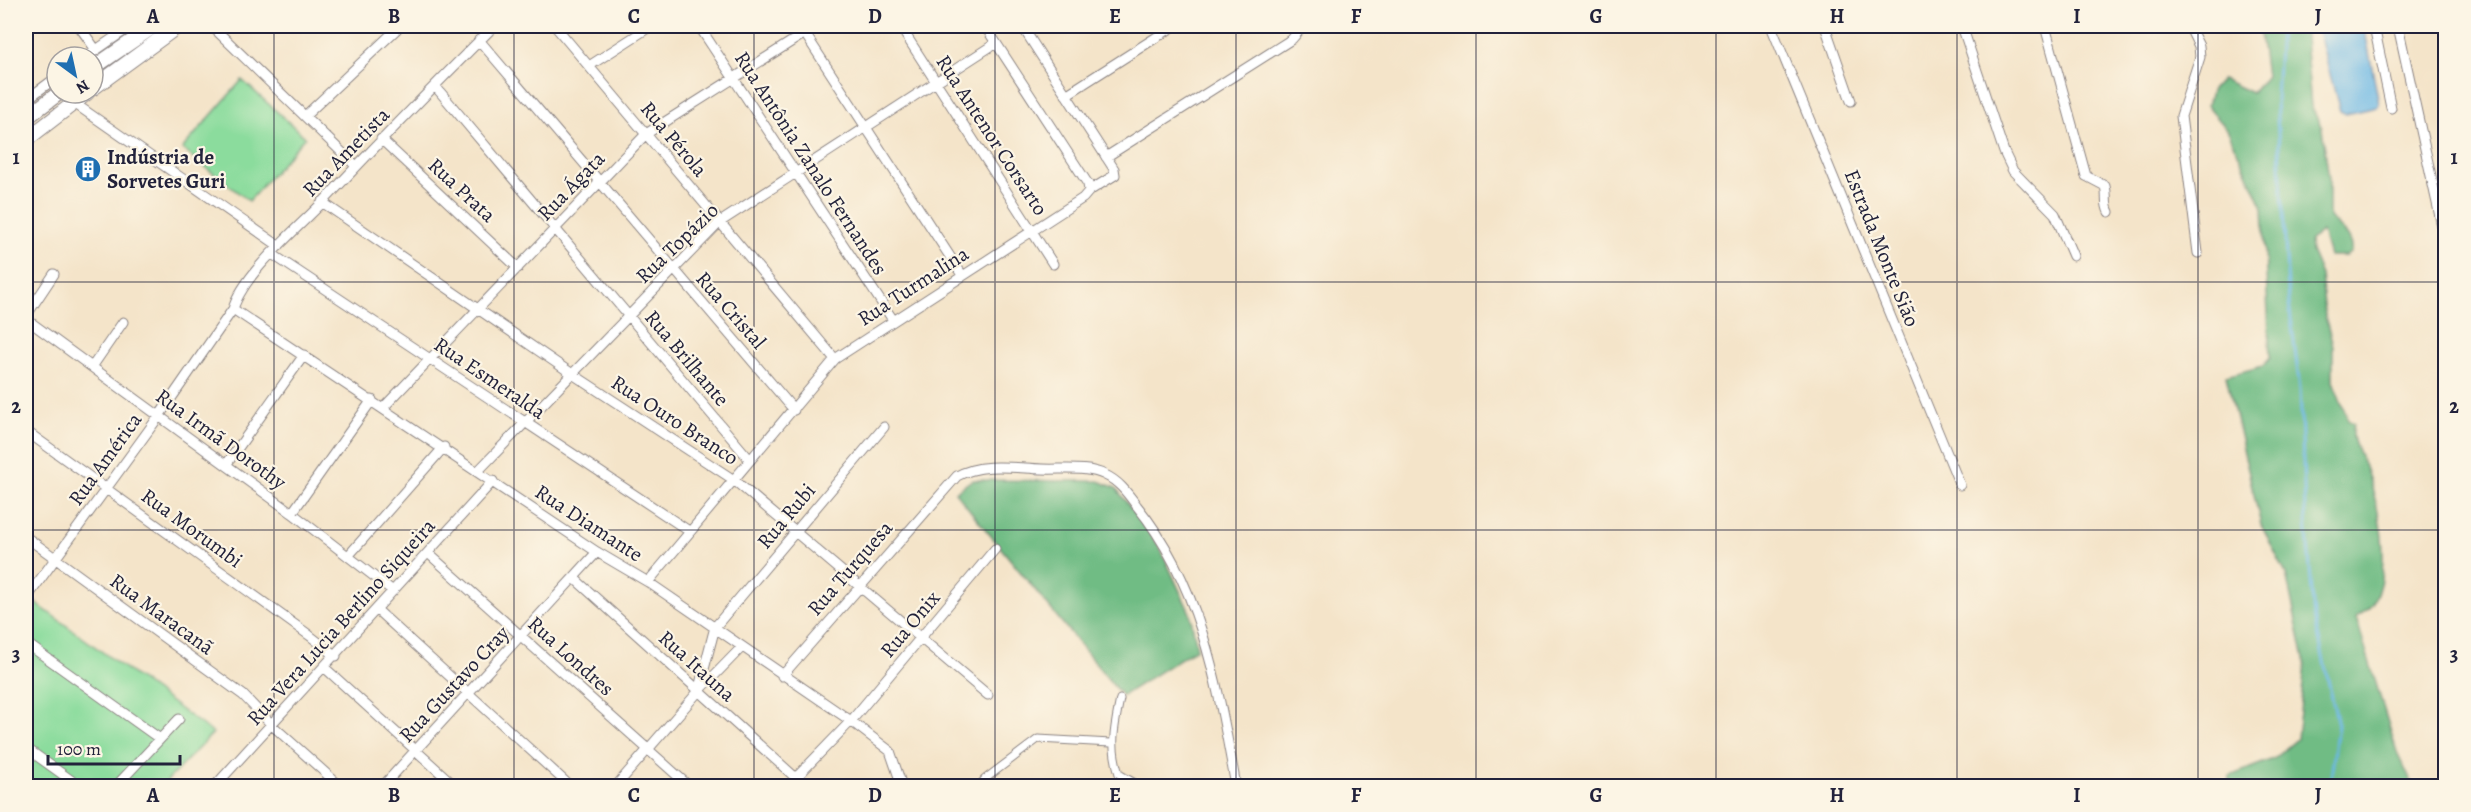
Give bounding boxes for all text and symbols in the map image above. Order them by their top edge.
text: A [146,3,160,30]
text: B [388,3,400,30]
text: C [628,3,640,30]
text: D [868,3,882,30]
text: E [1109,3,1121,30]
text: F [1351,3,1362,30]
text: G [1589,3,1603,30]
text: H [1830,3,1845,30]
text: I [2073,3,2081,30]
text: J [2315,3,2322,30]
north arrow [45,45,105,105]
street label: Rua Antônia Zanalo Fernandes [728,46,894,280]
street label: Rua Antenor Corsarto [930,49,1054,221]
text: N [71,74,94,99]
street label: Rua Pérola [634,95,714,183]
street label: Rua Ametista [296,101,396,203]
place label: Indústria de Sorvetes Guri [107,143,225,195]
text: 1 [12,144,20,171]
text: 1 [2450,144,2458,171]
street label: Rua Ágata [531,145,611,227]
street label: Rua Prata [422,151,502,229]
building icon: Indústria de Sorvetes Guri [73,154,103,184]
street label: Estrada Monte Sião [1838,165,1926,331]
street label: Rua Topázio [629,196,725,290]
street label: Rua Turmalina [852,239,974,332]
street label: Rua Cristal [689,265,773,355]
street label: Rua Brilhante [638,304,736,412]
street label: Rua Esmeralda [429,330,551,426]
street label: Rua Ouro Branco [606,368,744,472]
street label: Rua Irmã Dorothy [150,382,292,496]
text: 2 [11,393,21,420]
text: 2 [2449,393,2459,420]
street label: Rua América [62,407,148,511]
street label: Rua Rubi [750,477,822,555]
street label: Rua Diamante [530,478,648,568]
street label: Rua Morumbi [136,482,248,574]
street label: Rua Vera Lucia Berlino Siqueira [240,512,442,732]
street label: Rua Turquesa [801,514,899,621]
street label: Rua Maracanã [104,567,220,661]
street label: Rua Onix [874,585,946,663]
street label: Rua Londres [522,610,620,702]
street label: Rua Gustavo Cray [393,619,516,748]
street label: Rua Itauna [653,624,742,708]
text: 3 [12,641,20,668]
text: 3 [2450,641,2458,668]
scale bar [48,728,180,766]
text: 100 m [57,737,101,761]
text: A [146,782,160,809]
text: B [388,782,400,809]
text: C [628,782,640,809]
text: D [868,782,882,809]
text: E [1109,782,1121,809]
text: F [1351,782,1362,809]
text: G [1589,782,1603,809]
text: H [1830,782,1845,809]
text: I [2073,782,2081,809]
text: J [2315,782,2322,809]

